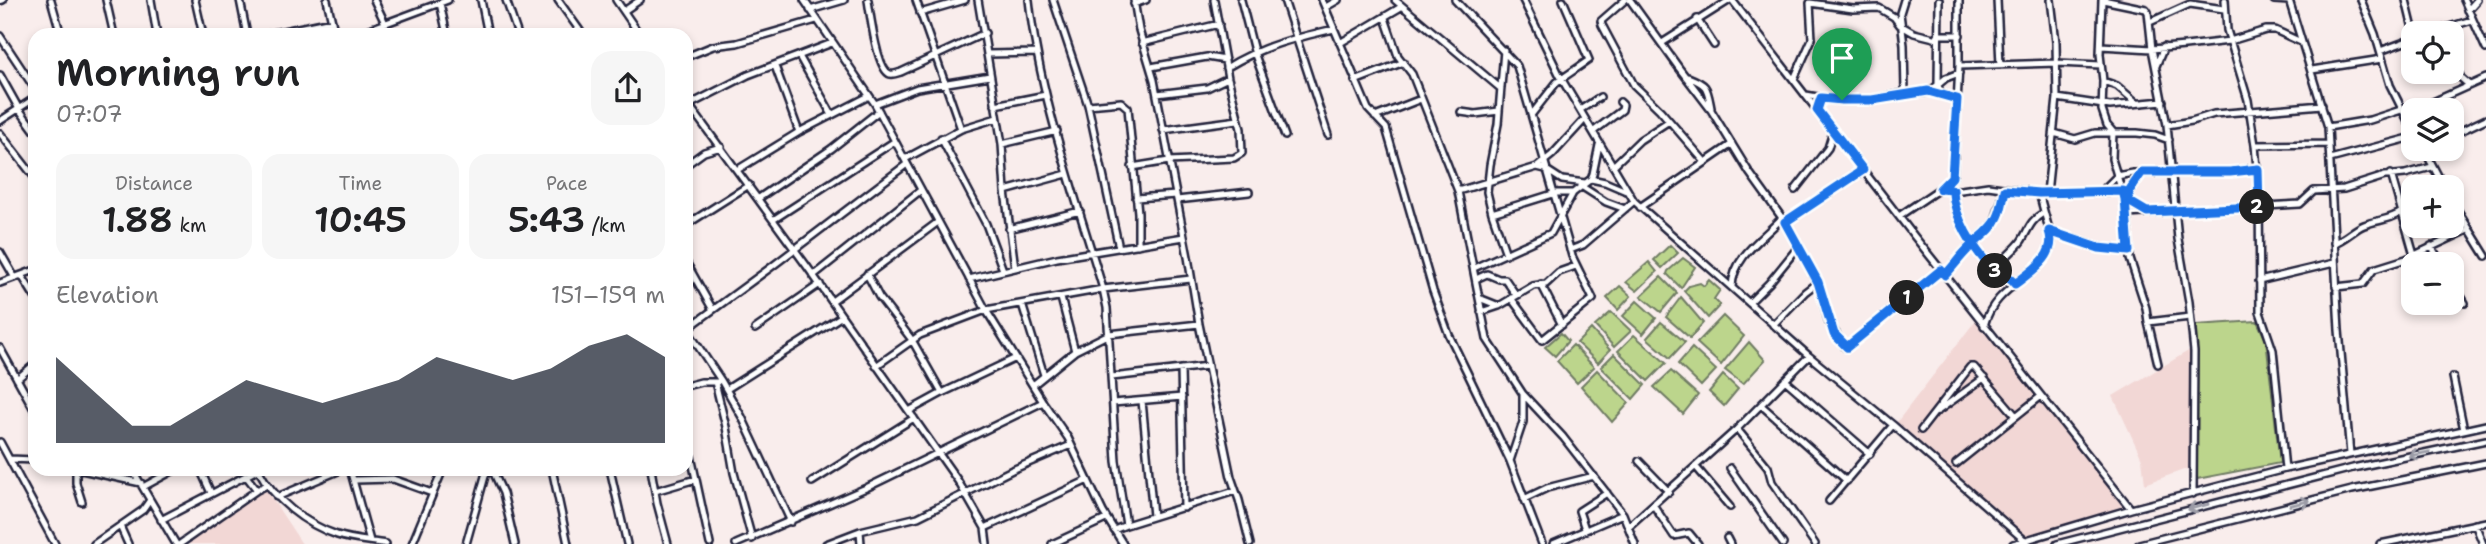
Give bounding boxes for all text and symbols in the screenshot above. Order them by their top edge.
map controls [2401,21,2464,315]
button: locate [2401,21,2464,84]
pin [1812,28,1872,100]
icon: arrive [1823,39,1861,77]
text: Morning run [56,47,300,98]
button: share [591,51,665,125]
button: layers [2401,98,2464,161]
text: 07:07 [56,99,123,129]
text: Distance [115,171,193,196]
text: Time [339,171,382,196]
text: Pace [546,171,588,196]
button: + [2401,175,2464,238]
pin: 2 [2240,190,2274,224]
text: 2 [2250,194,2263,219]
text: 1.88 [102,196,173,243]
text: 10:45 [314,196,407,243]
text: 5:43 [508,196,585,243]
text: km [173,213,206,238]
text: /km [585,213,626,238]
button: − [2401,252,2464,315]
pin: 3 [1978,254,2012,288]
text: 3 [1988,258,2001,283]
text: Elevation [56,280,159,310]
text: 151–159 m [551,280,665,310]
pin: 1 [1890,280,1924,316]
text: 1 [1902,285,1911,310]
one-way arrow [2408,447,2431,461]
one-way arrow [2288,496,2311,509]
one-way arrow [2187,501,2210,514]

